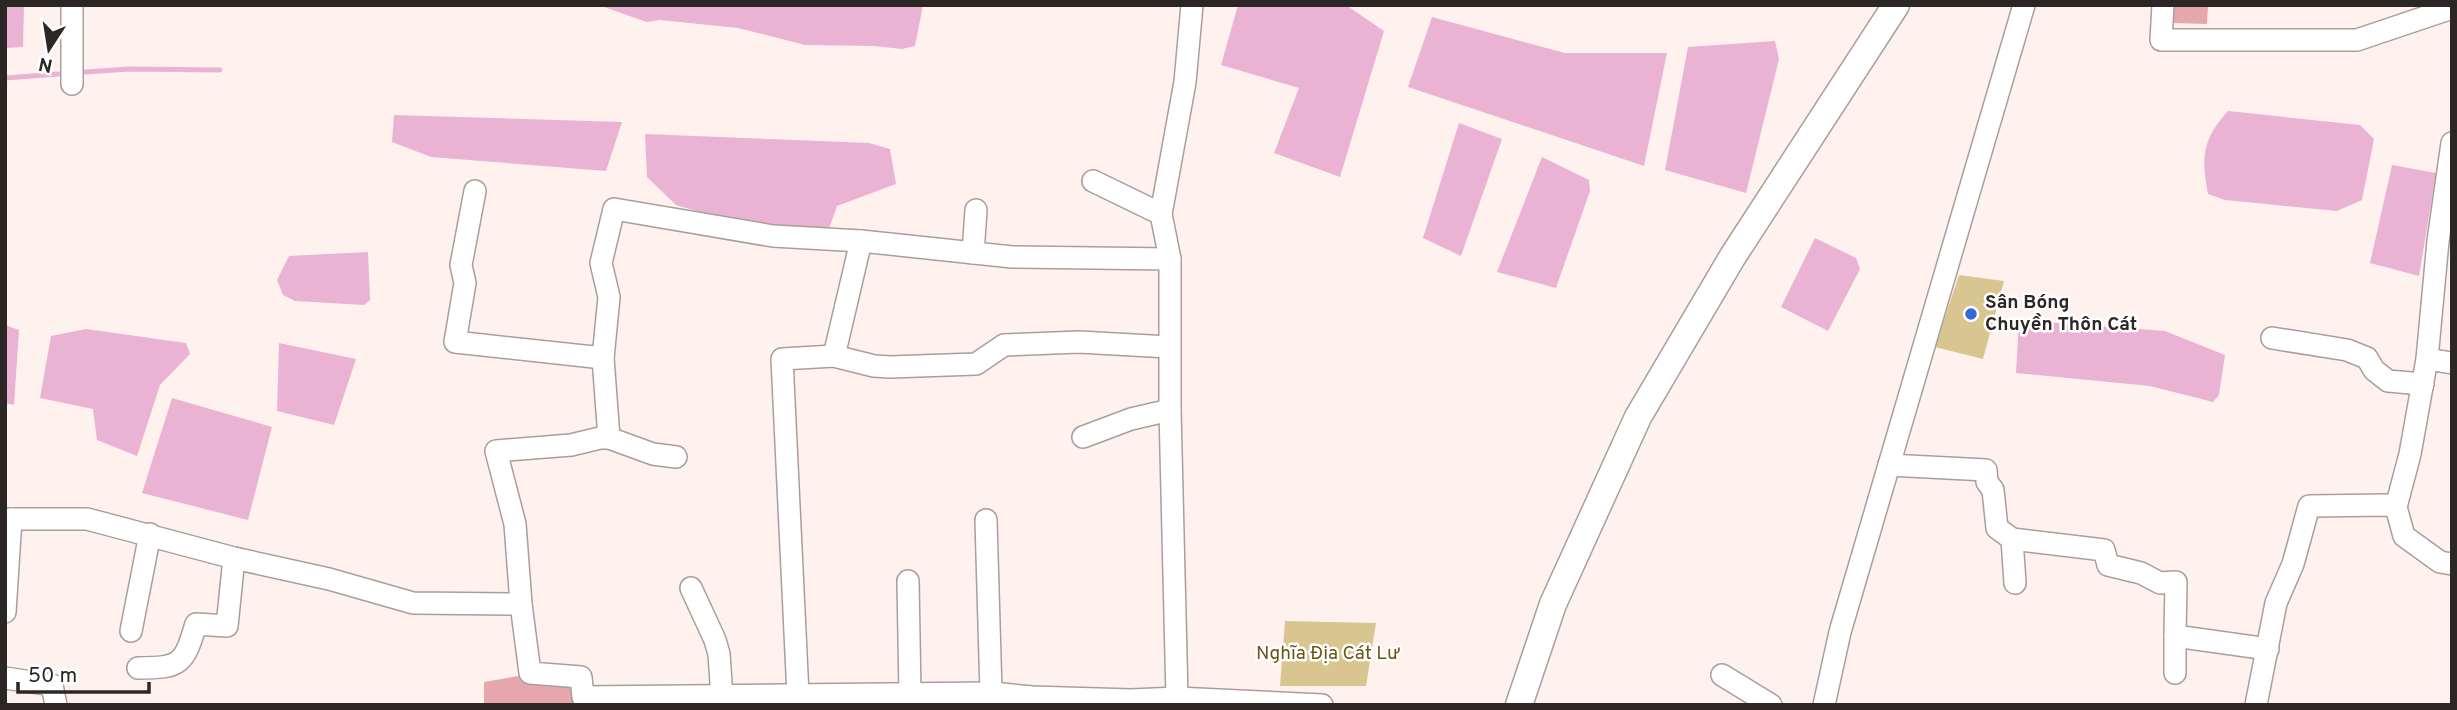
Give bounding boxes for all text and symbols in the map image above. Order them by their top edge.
north arrow [14,14,84,84]
text: N [37,51,55,77]
place label: Sân Bóng Chuyền Thôn Cát [1985,291,2137,337]
marker: Sân Bóng Chuyền Thôn Cát [1963,306,1979,322]
park label: Nghĩa Địa Cát Lư [1256,642,1400,666]
scale bar [18,650,149,694]
text: 50 m [28,663,77,690]

